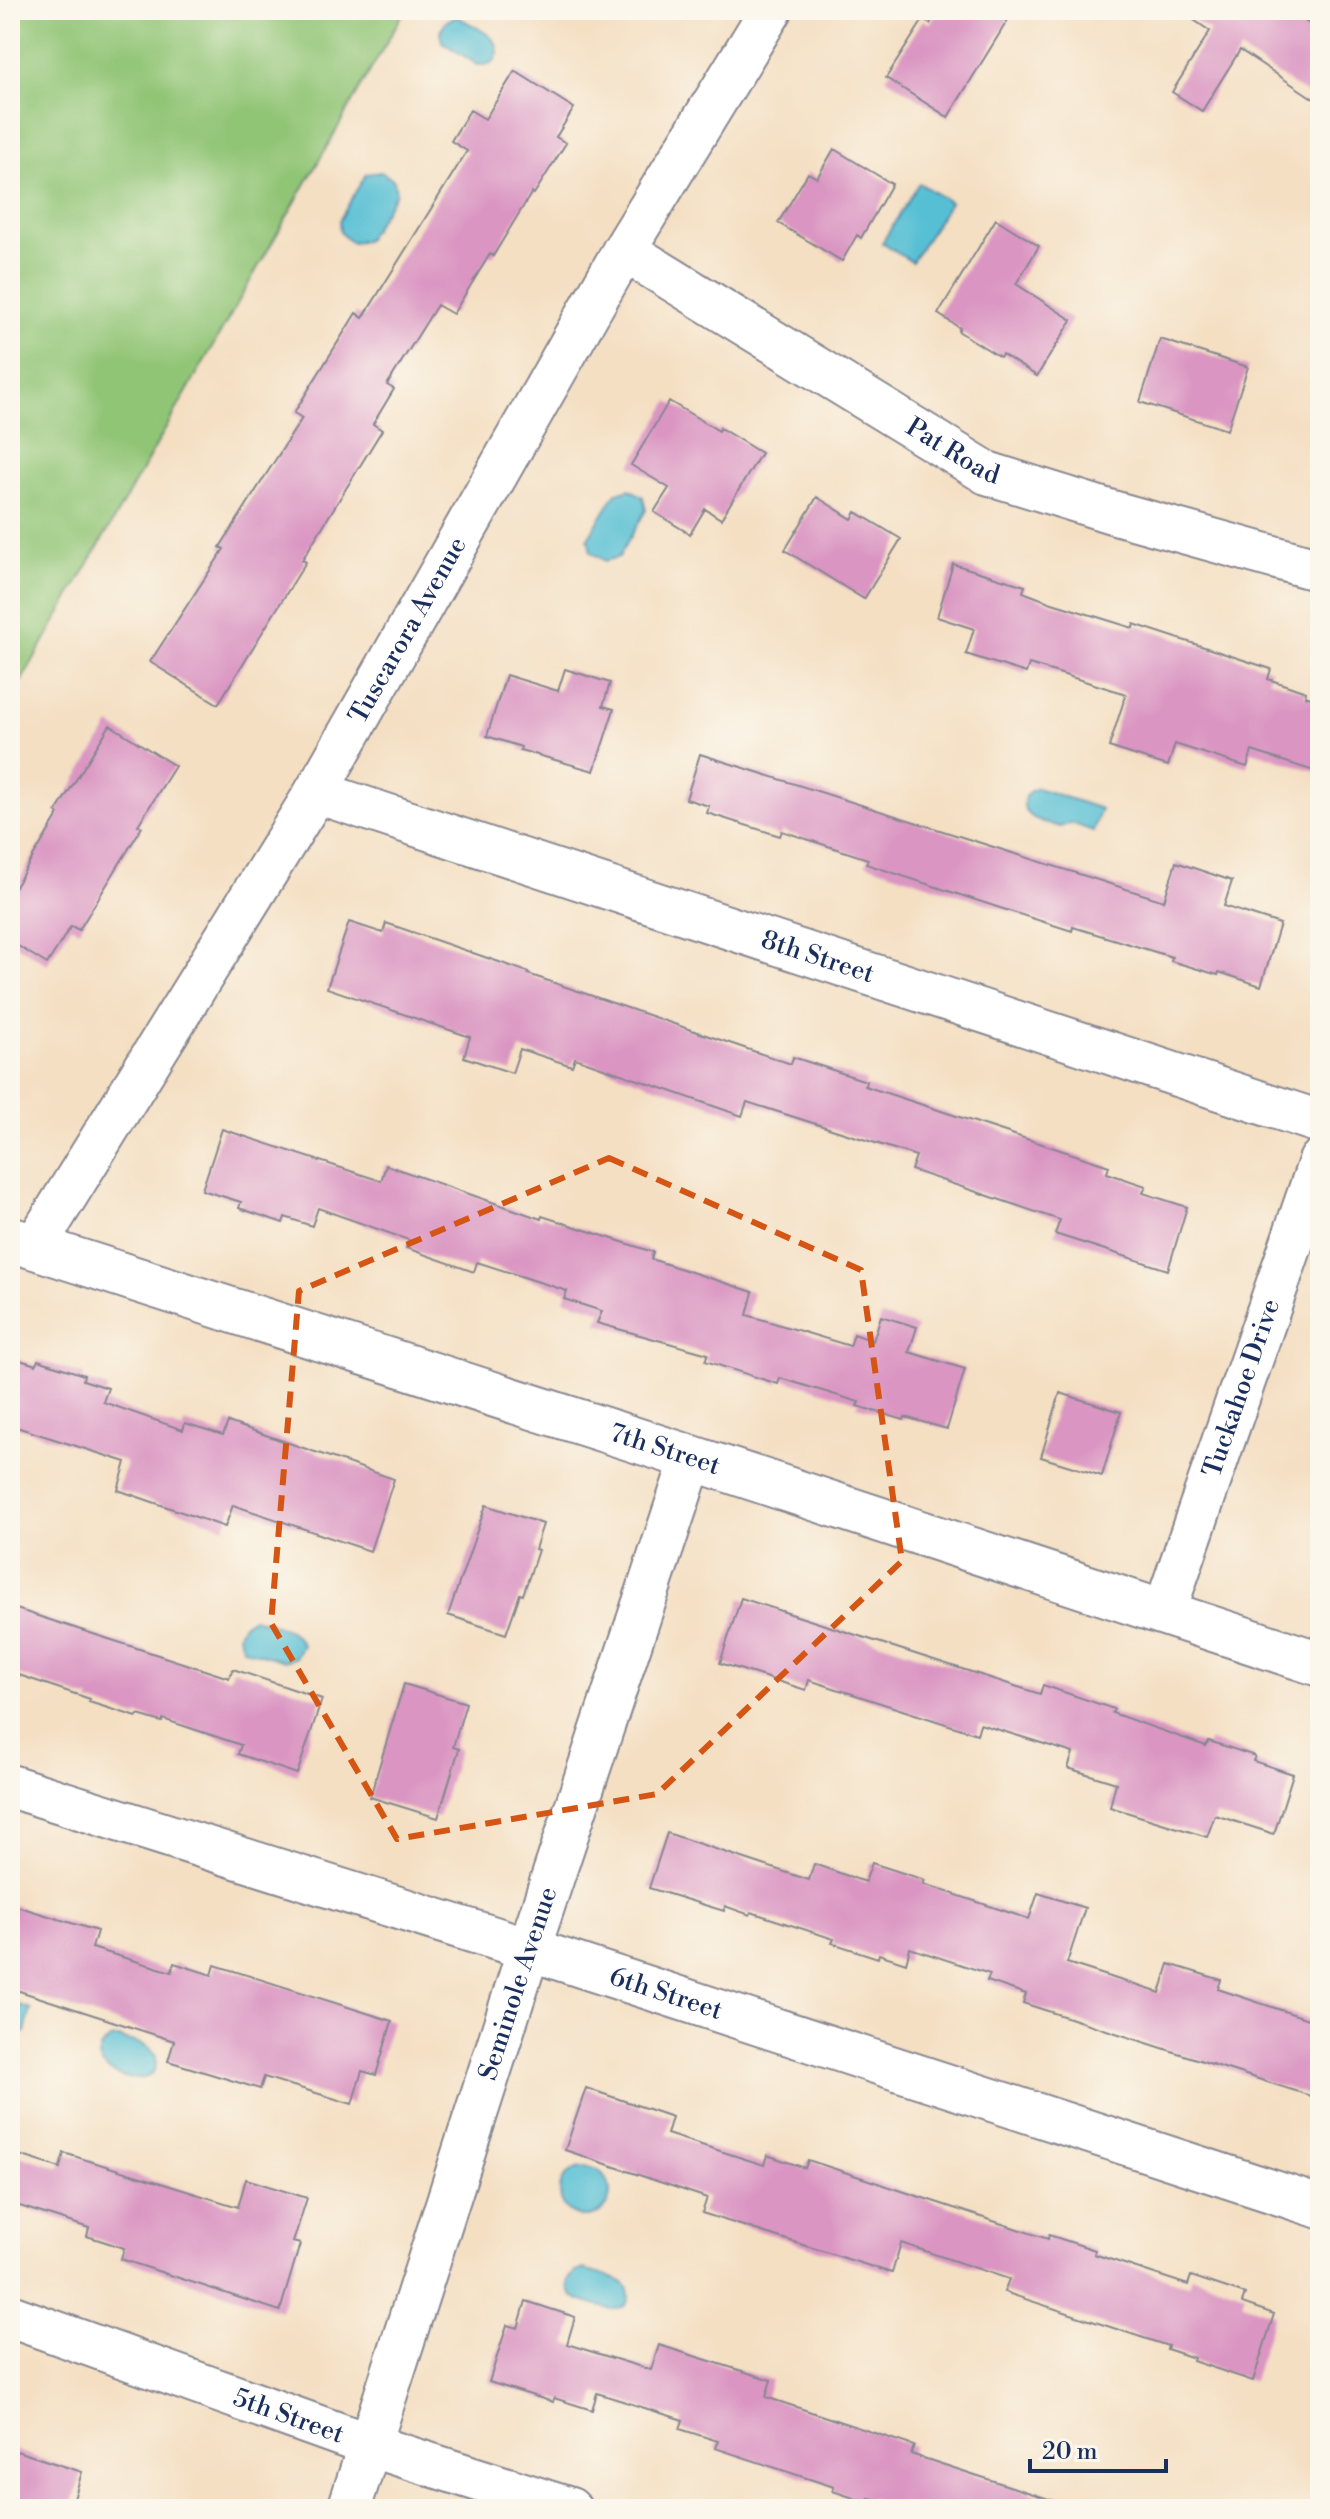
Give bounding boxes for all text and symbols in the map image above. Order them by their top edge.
street label: Pat Road [900,411,1004,492]
street label: Tuscarora Avenue [342,531,474,729]
street label: 8th Street [757,923,878,990]
street label: Tuckahoe Drive [1196,1295,1287,1481]
street label: 7th Street [606,1417,724,1482]
street label: Seminole Avenue [472,1883,565,2084]
street label: 6th Street [605,1960,726,2027]
street label: 5th Street [229,2382,348,2451]
scale bar [1030,2423,1166,2473]
text: 20 m [1042,2437,1098,2467]

